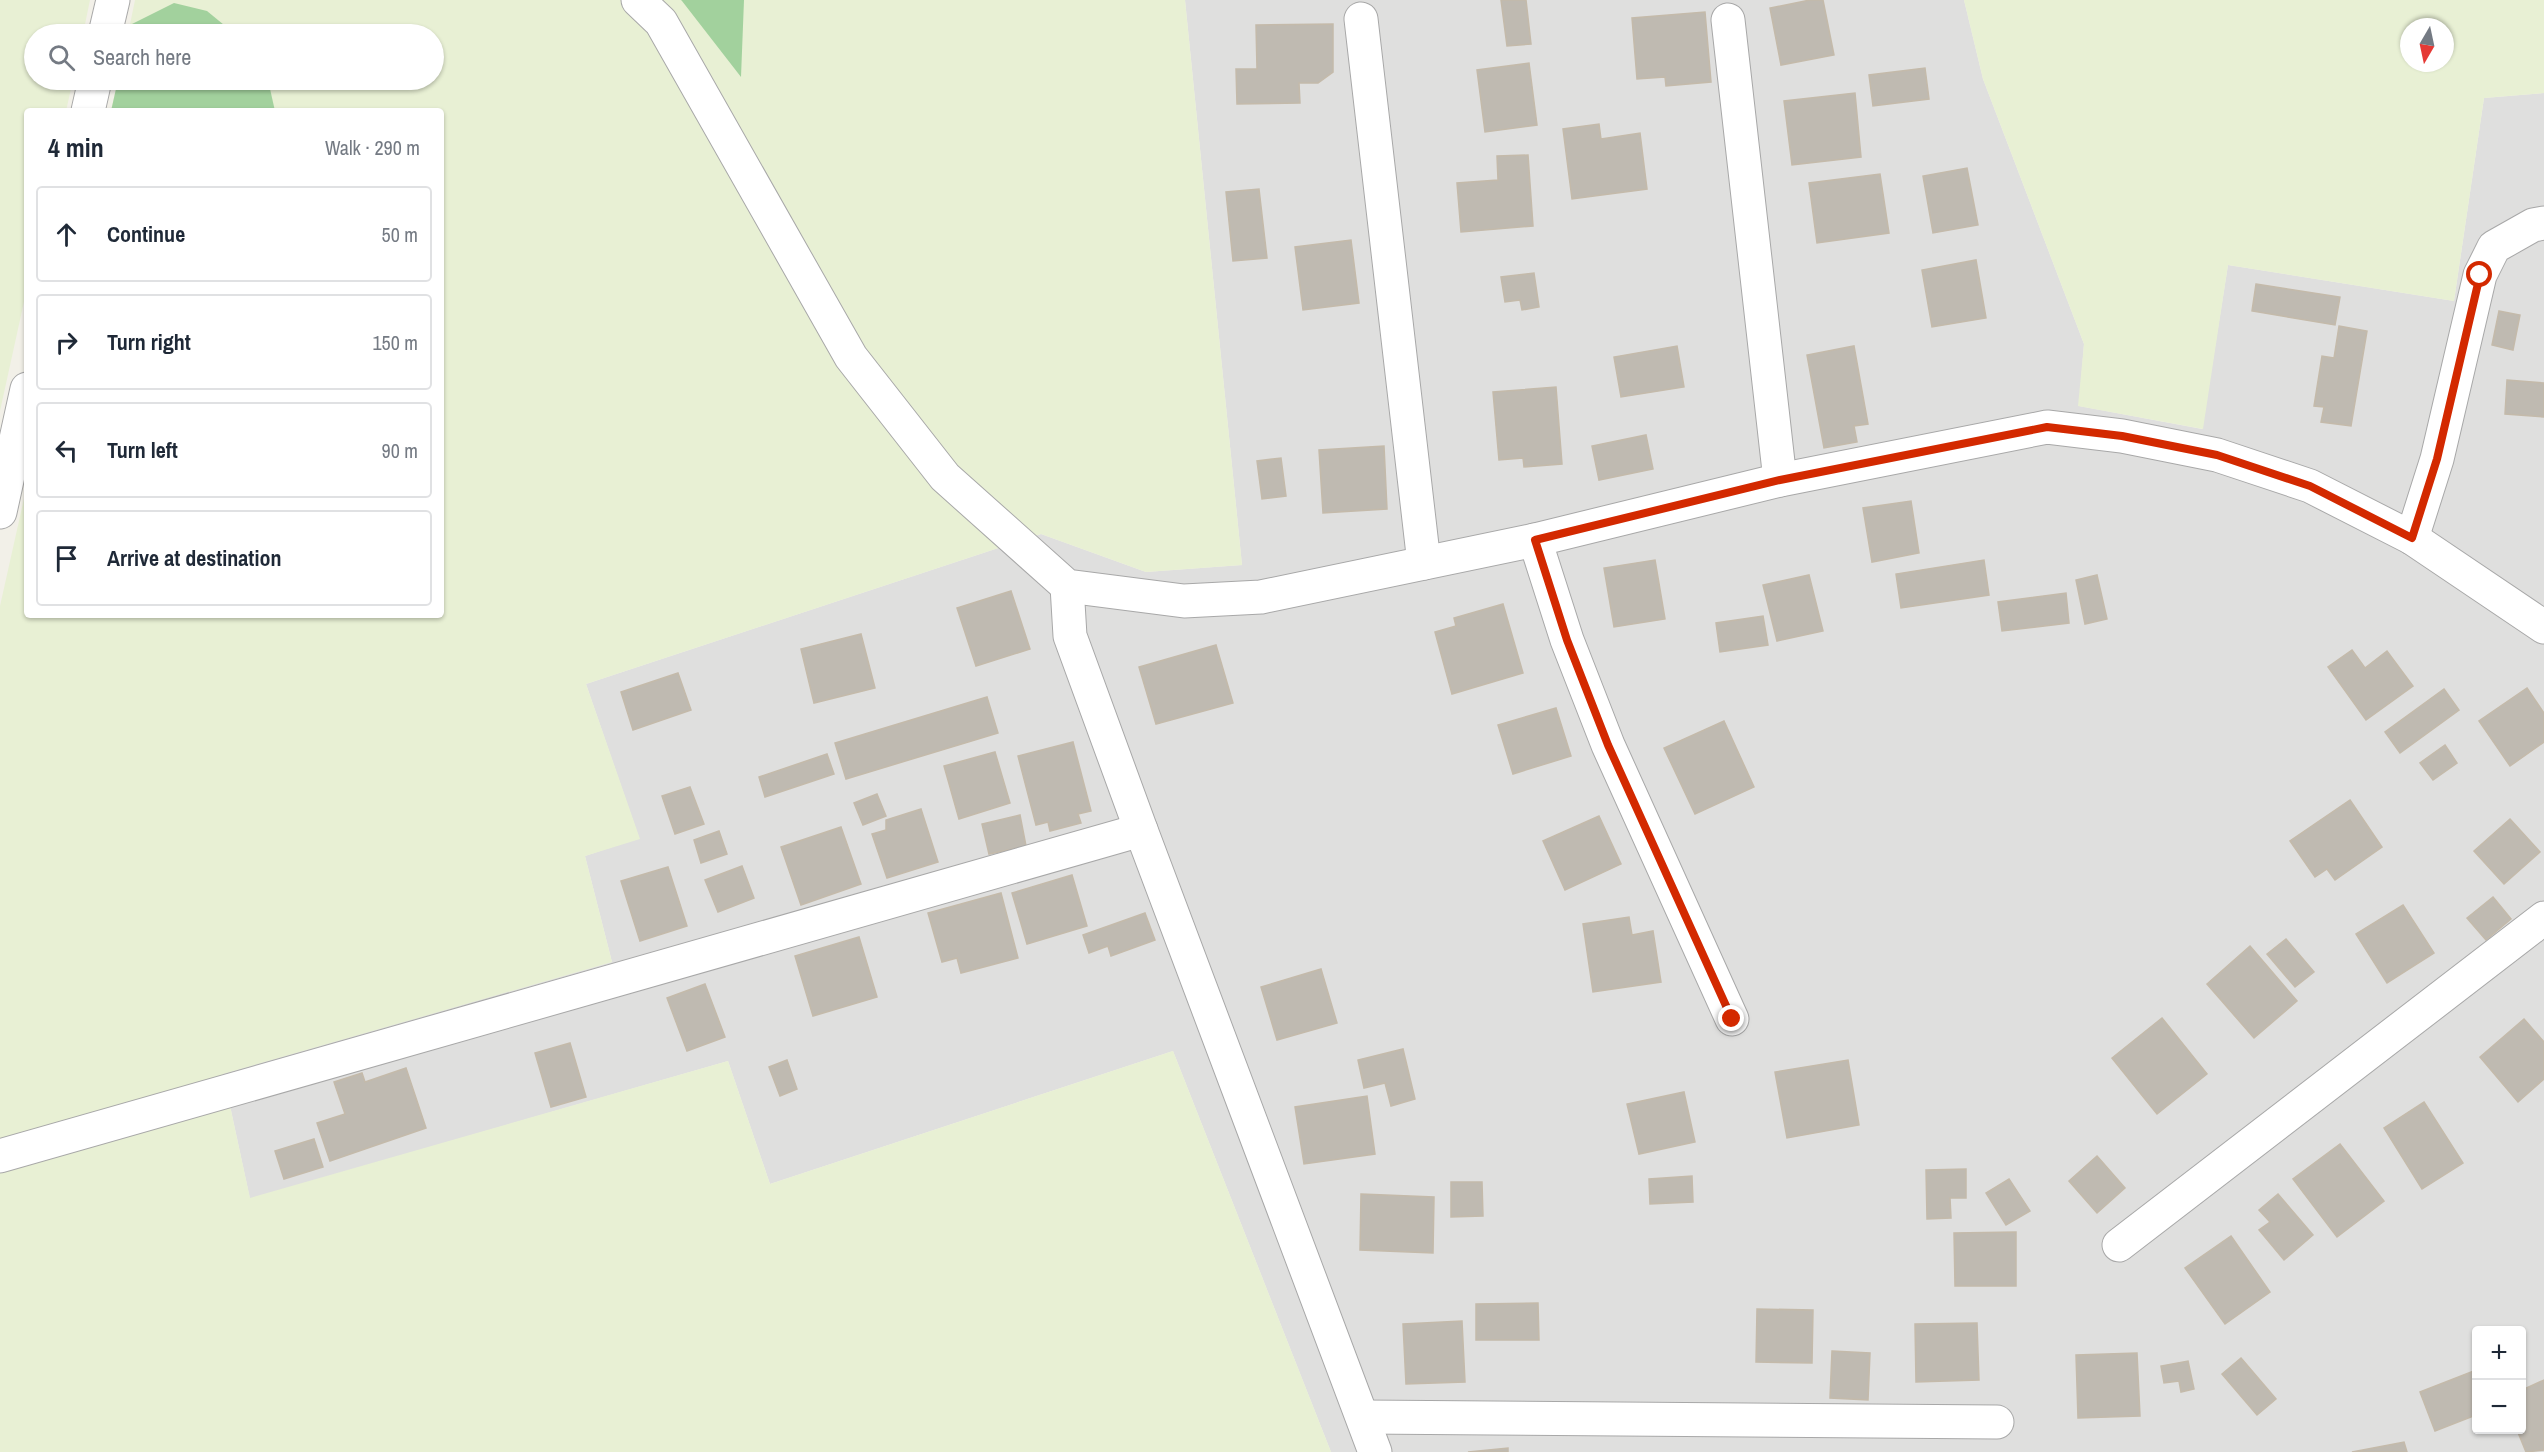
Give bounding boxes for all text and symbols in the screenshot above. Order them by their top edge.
north arrow [2400,18,2454,72]
search box [24,24,444,90]
icon: search [45,41,78,74]
text: Search here [93,42,191,72]
text: 4 min [48,130,104,165]
text: Walk · 290 m [325,134,420,161]
icon: ahead [50,218,83,251]
text: Continue [107,219,185,249]
text: 50 m [382,221,418,248]
route start [2466,261,2492,287]
icon: right [50,326,83,359]
text: Turn right [107,327,191,357]
text: 150 m [372,329,418,356]
icon: left [50,434,83,467]
text: Turn left [107,435,178,465]
text: 90 m [382,437,418,464]
icon: arrive [50,542,83,575]
text: Arrive at destination [107,543,281,573]
route end [1718,1005,1744,1031]
map controls [2472,1326,2526,1434]
button: + [2472,1326,2526,1380]
button: − [2472,1380,2526,1434]

